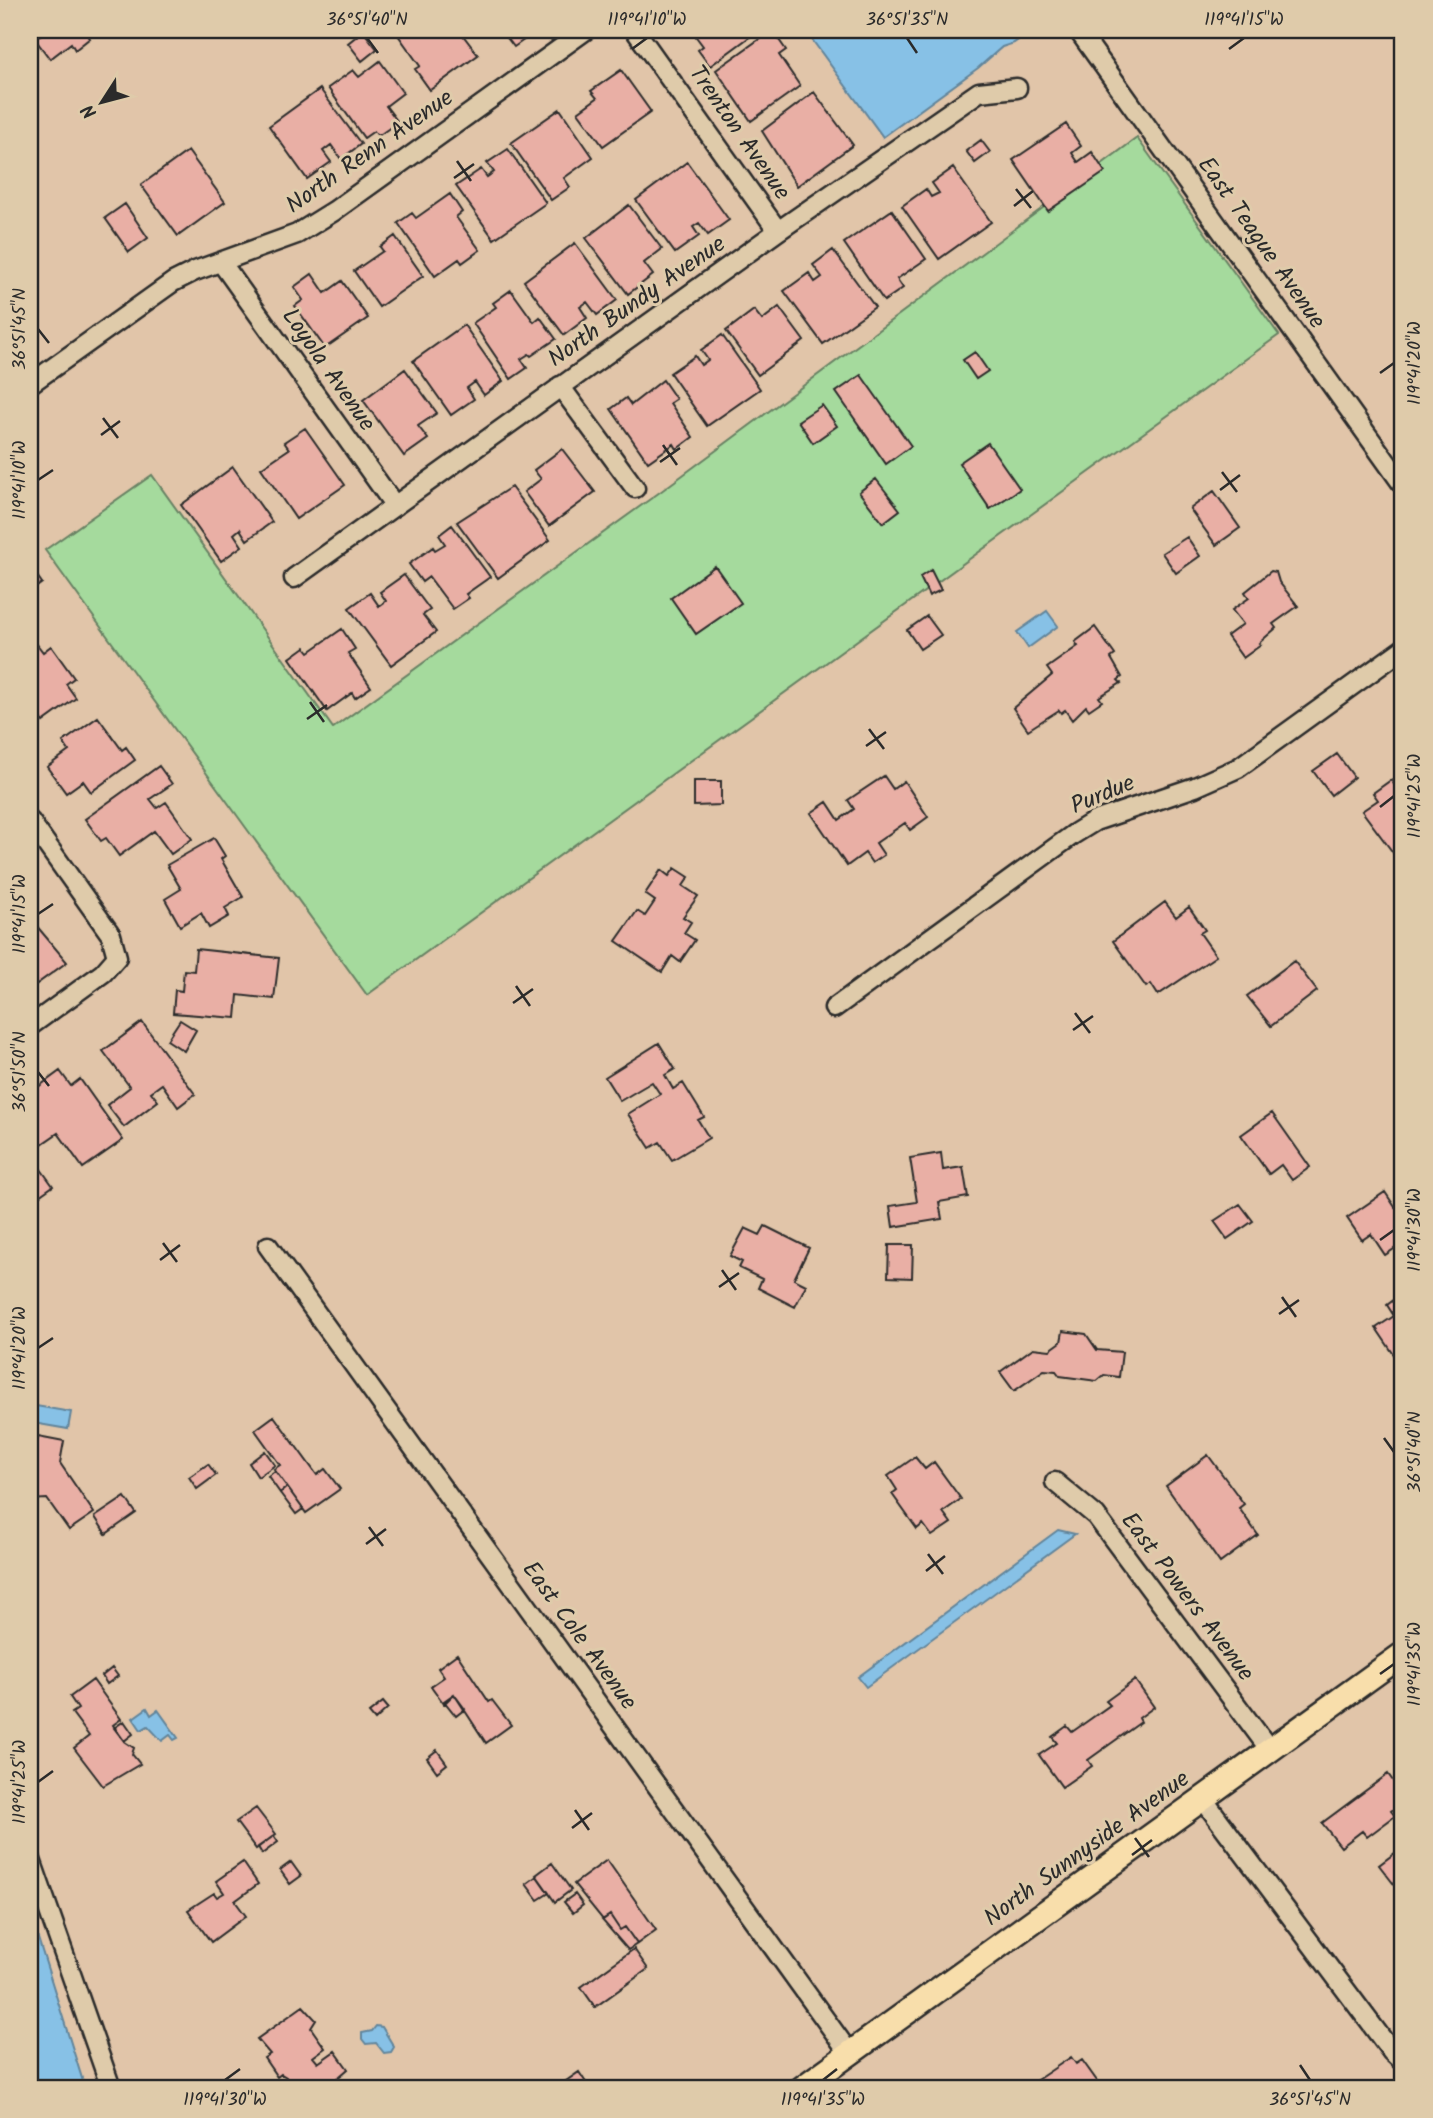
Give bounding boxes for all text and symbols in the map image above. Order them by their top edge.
text: 36°51'40"N [326,6,408,35]
text: 119°41'10"W [607,6,687,35]
text: 36°51'35"N [866,6,948,35]
text: 119°41'15"W [1204,6,1284,35]
street label: Trenton Avenue [678,57,800,209]
north arrow [66,66,136,136]
street label: North Renn Avenue [278,79,462,225]
text: N [74,97,106,124]
street label: East Teague Avenue [1187,149,1335,338]
street label: North Bundy Avenue [540,226,734,378]
text: 36°51'45"N [6,288,35,370]
street label: Loyola Avenue [271,300,385,440]
text: 119°41'20"W [1401,321,1430,405]
text: 119°41'10"W [6,440,35,520]
text: 119°41'25"W [1401,754,1430,838]
street label: Purdue [1065,764,1142,826]
text: 119°41'15"W [6,874,35,954]
text: 36°51'50"N [6,1031,35,1113]
text: 119°41'30"W [1401,1188,1430,1272]
text: 119°41'20"W [6,1306,35,1390]
text: 36°51'40"N [1401,1411,1430,1493]
street label: East Powers Avenue [1110,1504,1264,1690]
street label: East Cole Avenue [511,1553,647,1719]
text: 119°41'35"W [1401,1622,1430,1706]
text: 119°41'25"W [6,1740,35,1824]
street label: North Sunnyside Avenue [976,1761,1199,1937]
text: 119°41'30"W [183,2086,267,2115]
text: 119°41'35"W [781,2086,865,2115]
text: 36°51'45"N [1269,2086,1351,2115]

